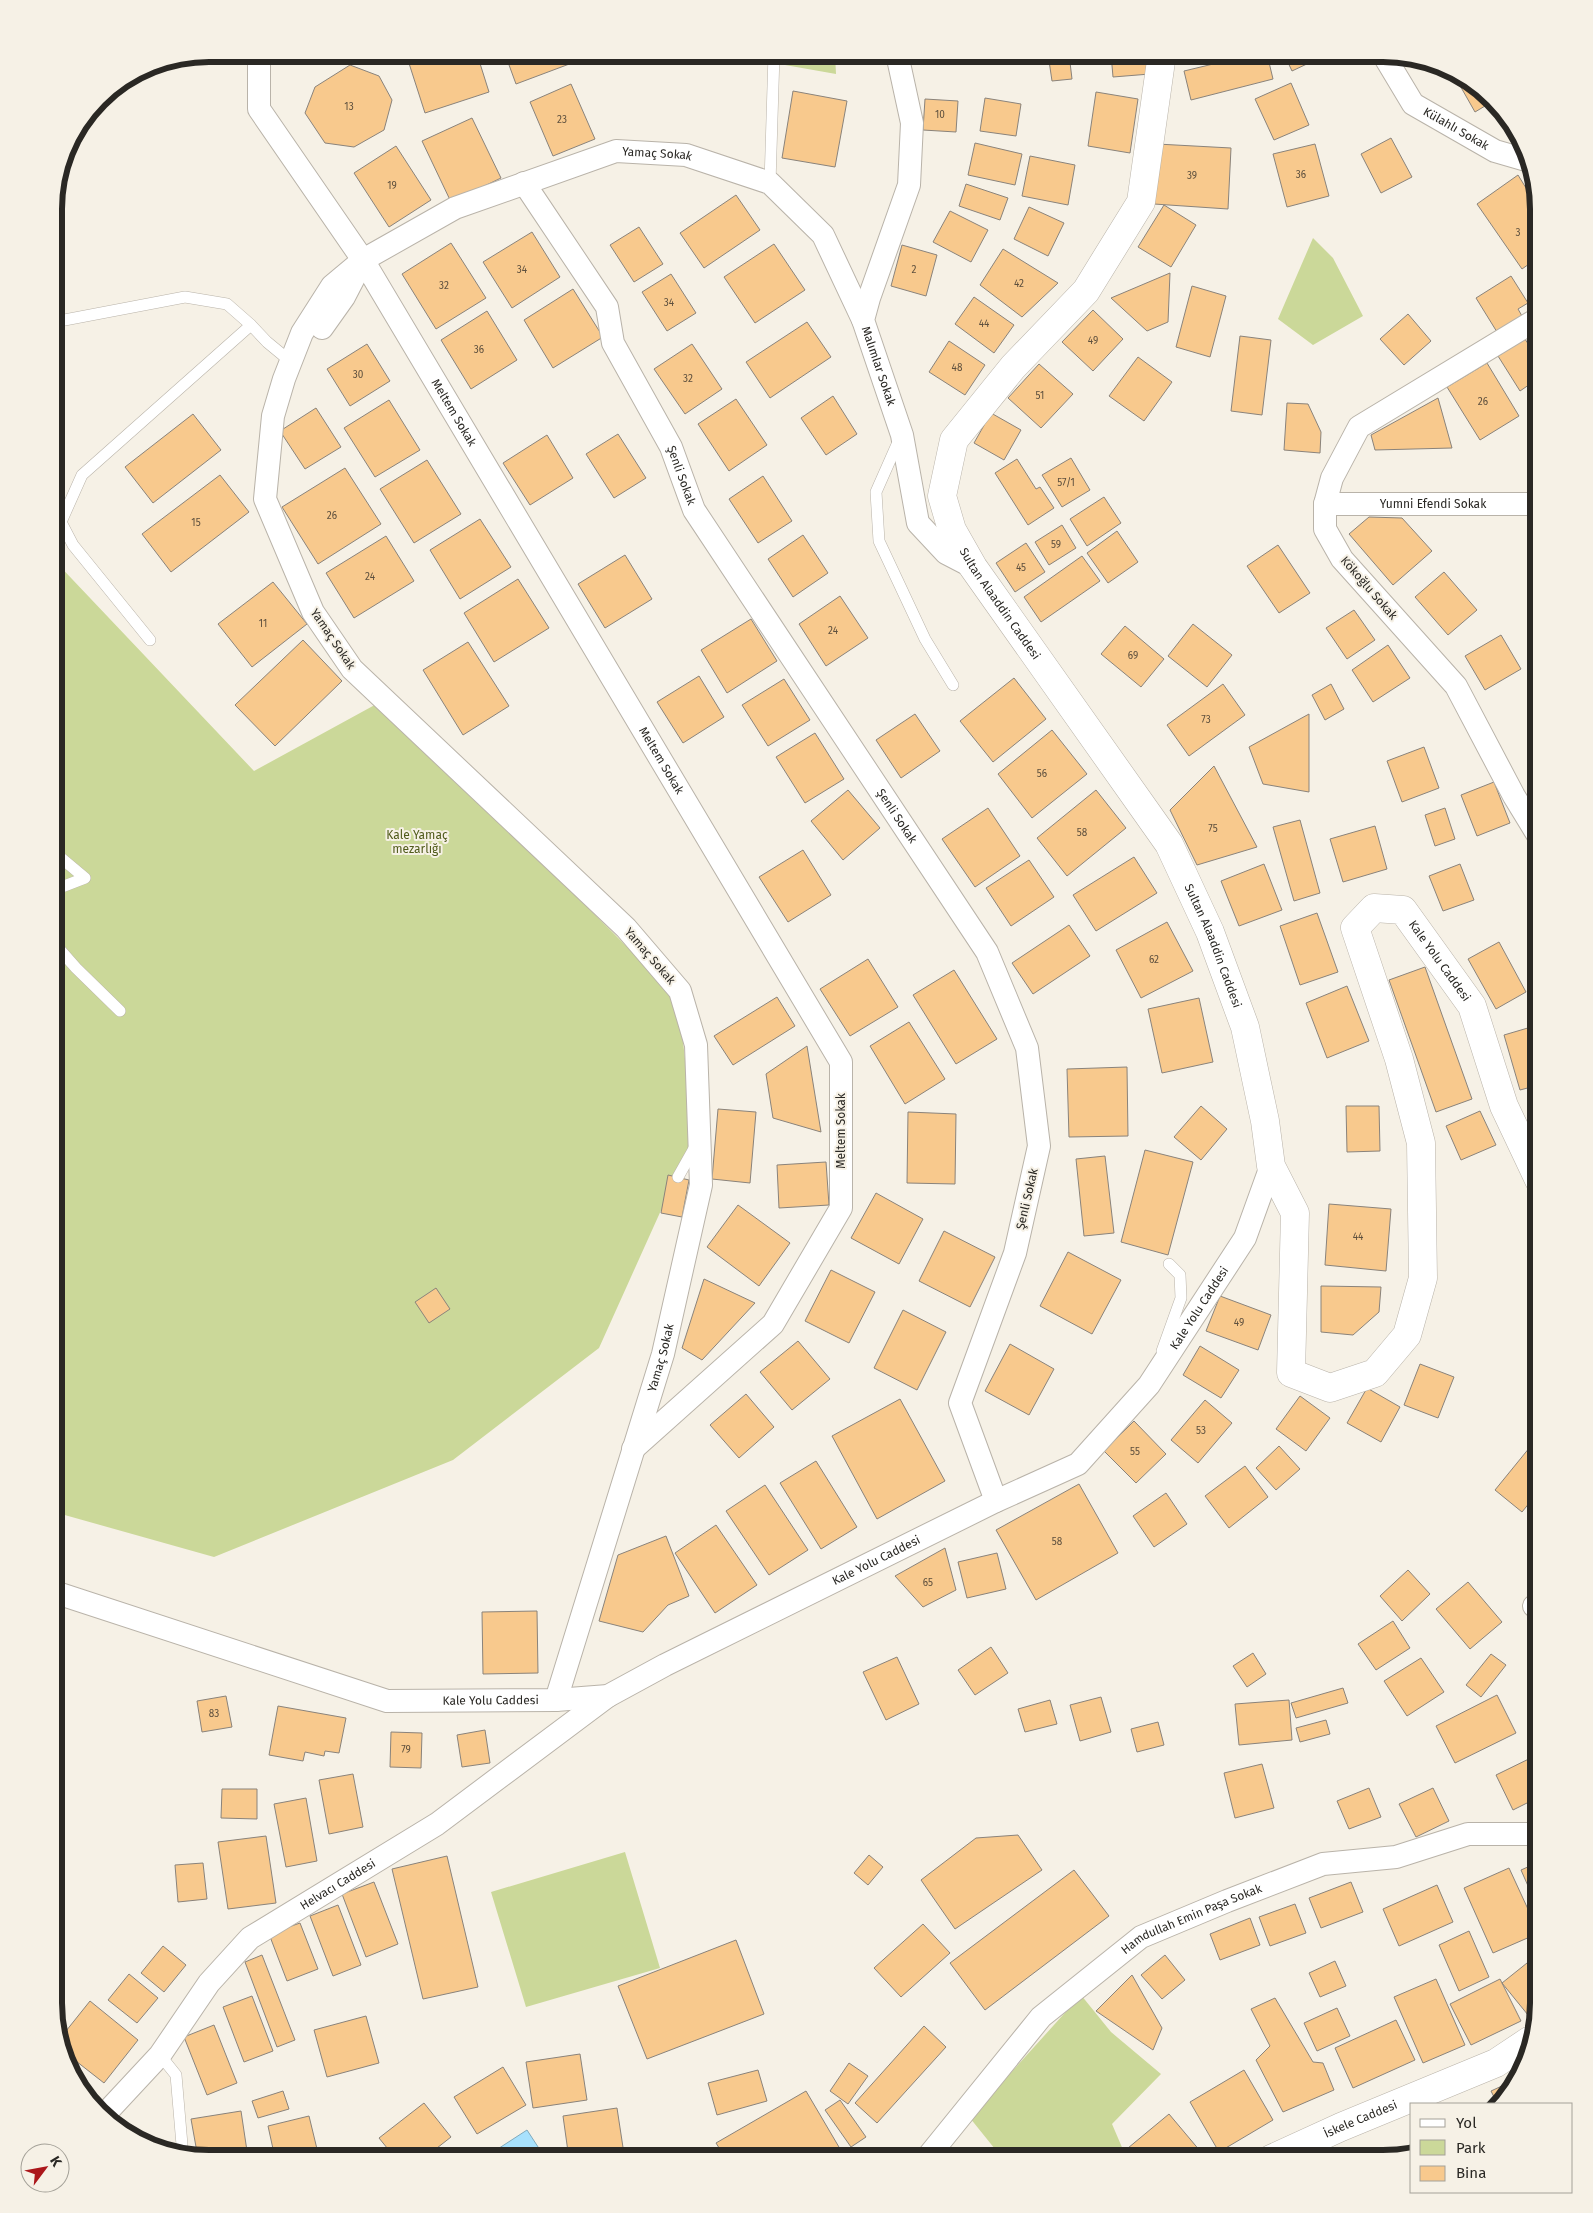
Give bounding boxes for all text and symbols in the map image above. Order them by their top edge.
house number: 13 [344,101,354,113]
street label: Külahlı Sokak [1421,104,1492,153]
house number: 10 [935,109,945,121]
house number: 23 [557,114,567,126]
street label: Yamaç Sokak [622,144,695,164]
house number: 36 [1296,169,1306,181]
house number: 39 [1187,170,1197,182]
house number: 19 [387,180,397,192]
house number: 3 [1516,227,1521,239]
house number: 34 [517,264,528,276]
house number: 2 [912,264,917,276]
house number: 42 [1014,278,1024,290]
house number: 32 [439,280,449,292]
house number: 34 [664,297,675,309]
house number: 44 [979,318,990,330]
street label: Malımlar Sokak [859,325,899,408]
house number: 49 [1088,335,1098,347]
house number: 36 [474,344,484,356]
house number: 48 [952,362,963,374]
house number: 30 [353,369,364,381]
house number: 32 [683,373,693,385]
street label: Meltem Sokak [429,376,480,449]
house number: 51 [1036,390,1044,402]
house number: 26 [1478,396,1488,408]
street label: Şenli Sokak [664,444,699,508]
house number: 57/1 [1057,477,1075,489]
street label: Yumni Efendi Sokak [1380,497,1487,511]
house number: 26 [327,510,337,522]
house number: 15 [191,517,201,529]
house number: 59 [1051,539,1061,551]
street label: Sultan Alaaddin Caddesi [957,545,1043,662]
street label: Kökoğlu Sokak [1338,554,1401,623]
house number: 45 [1016,562,1026,574]
house number: 24 [365,571,376,583]
street label: Yamaç Sokak [308,606,359,673]
house number: 11 [259,618,267,630]
house number: 24 [828,625,839,637]
house number: 69 [1128,650,1138,662]
house number: 73 [1201,714,1211,726]
street label: Meltem Sokak [636,724,687,797]
house number: 56 [1037,768,1047,780]
street label: Şenli Sokak [874,786,920,847]
house number: 75 [1208,823,1218,835]
house number: 58 [1077,827,1088,839]
park label: Kale Yamaç mezarlığı [386,828,448,856]
street label: Sultan Alaaddin Caddesi [1182,882,1244,1010]
street label: Kale Yolu Caddesi [1406,918,1473,1004]
street label: Yamaç Sokak [622,925,679,988]
house number: 62 [1149,954,1159,966]
street label: Meltem Sokak [834,1092,848,1169]
street label: Şenli Sokak [1013,1166,1041,1231]
house number: 44 [1353,1231,1364,1243]
street label: Kale Yolu Caddesi [1167,1264,1231,1352]
house number: 49 [1234,1317,1244,1329]
street label: Yamaç Sokak [645,1321,677,1394]
house number: 53 [1196,1425,1206,1437]
house number: 55 [1130,1446,1140,1458]
street label: Kale Yolu Caddesi [830,1533,922,1588]
house number: 58 [1052,1536,1063,1548]
house number: 65 [923,1577,933,1589]
street label: Kale Yolu Caddesi [442,1693,539,1708]
house number: 83 [209,1708,219,1720]
house number: 79 [401,1744,411,1756]
street label: Helvacı Caddesi [298,1856,378,1913]
street label: Hamdullah Emin Paşa Sokak [1118,1881,1264,1957]
street label: İskele Caddesi [1321,2098,1399,2141]
legend [1410,2103,1573,2193]
text: Yol [1456,2114,1477,2132]
text: Park [1456,2139,1486,2157]
north arrow [20,2143,70,2193]
text: K [46,2153,66,2171]
text: Bina [1456,2164,1486,2182]

